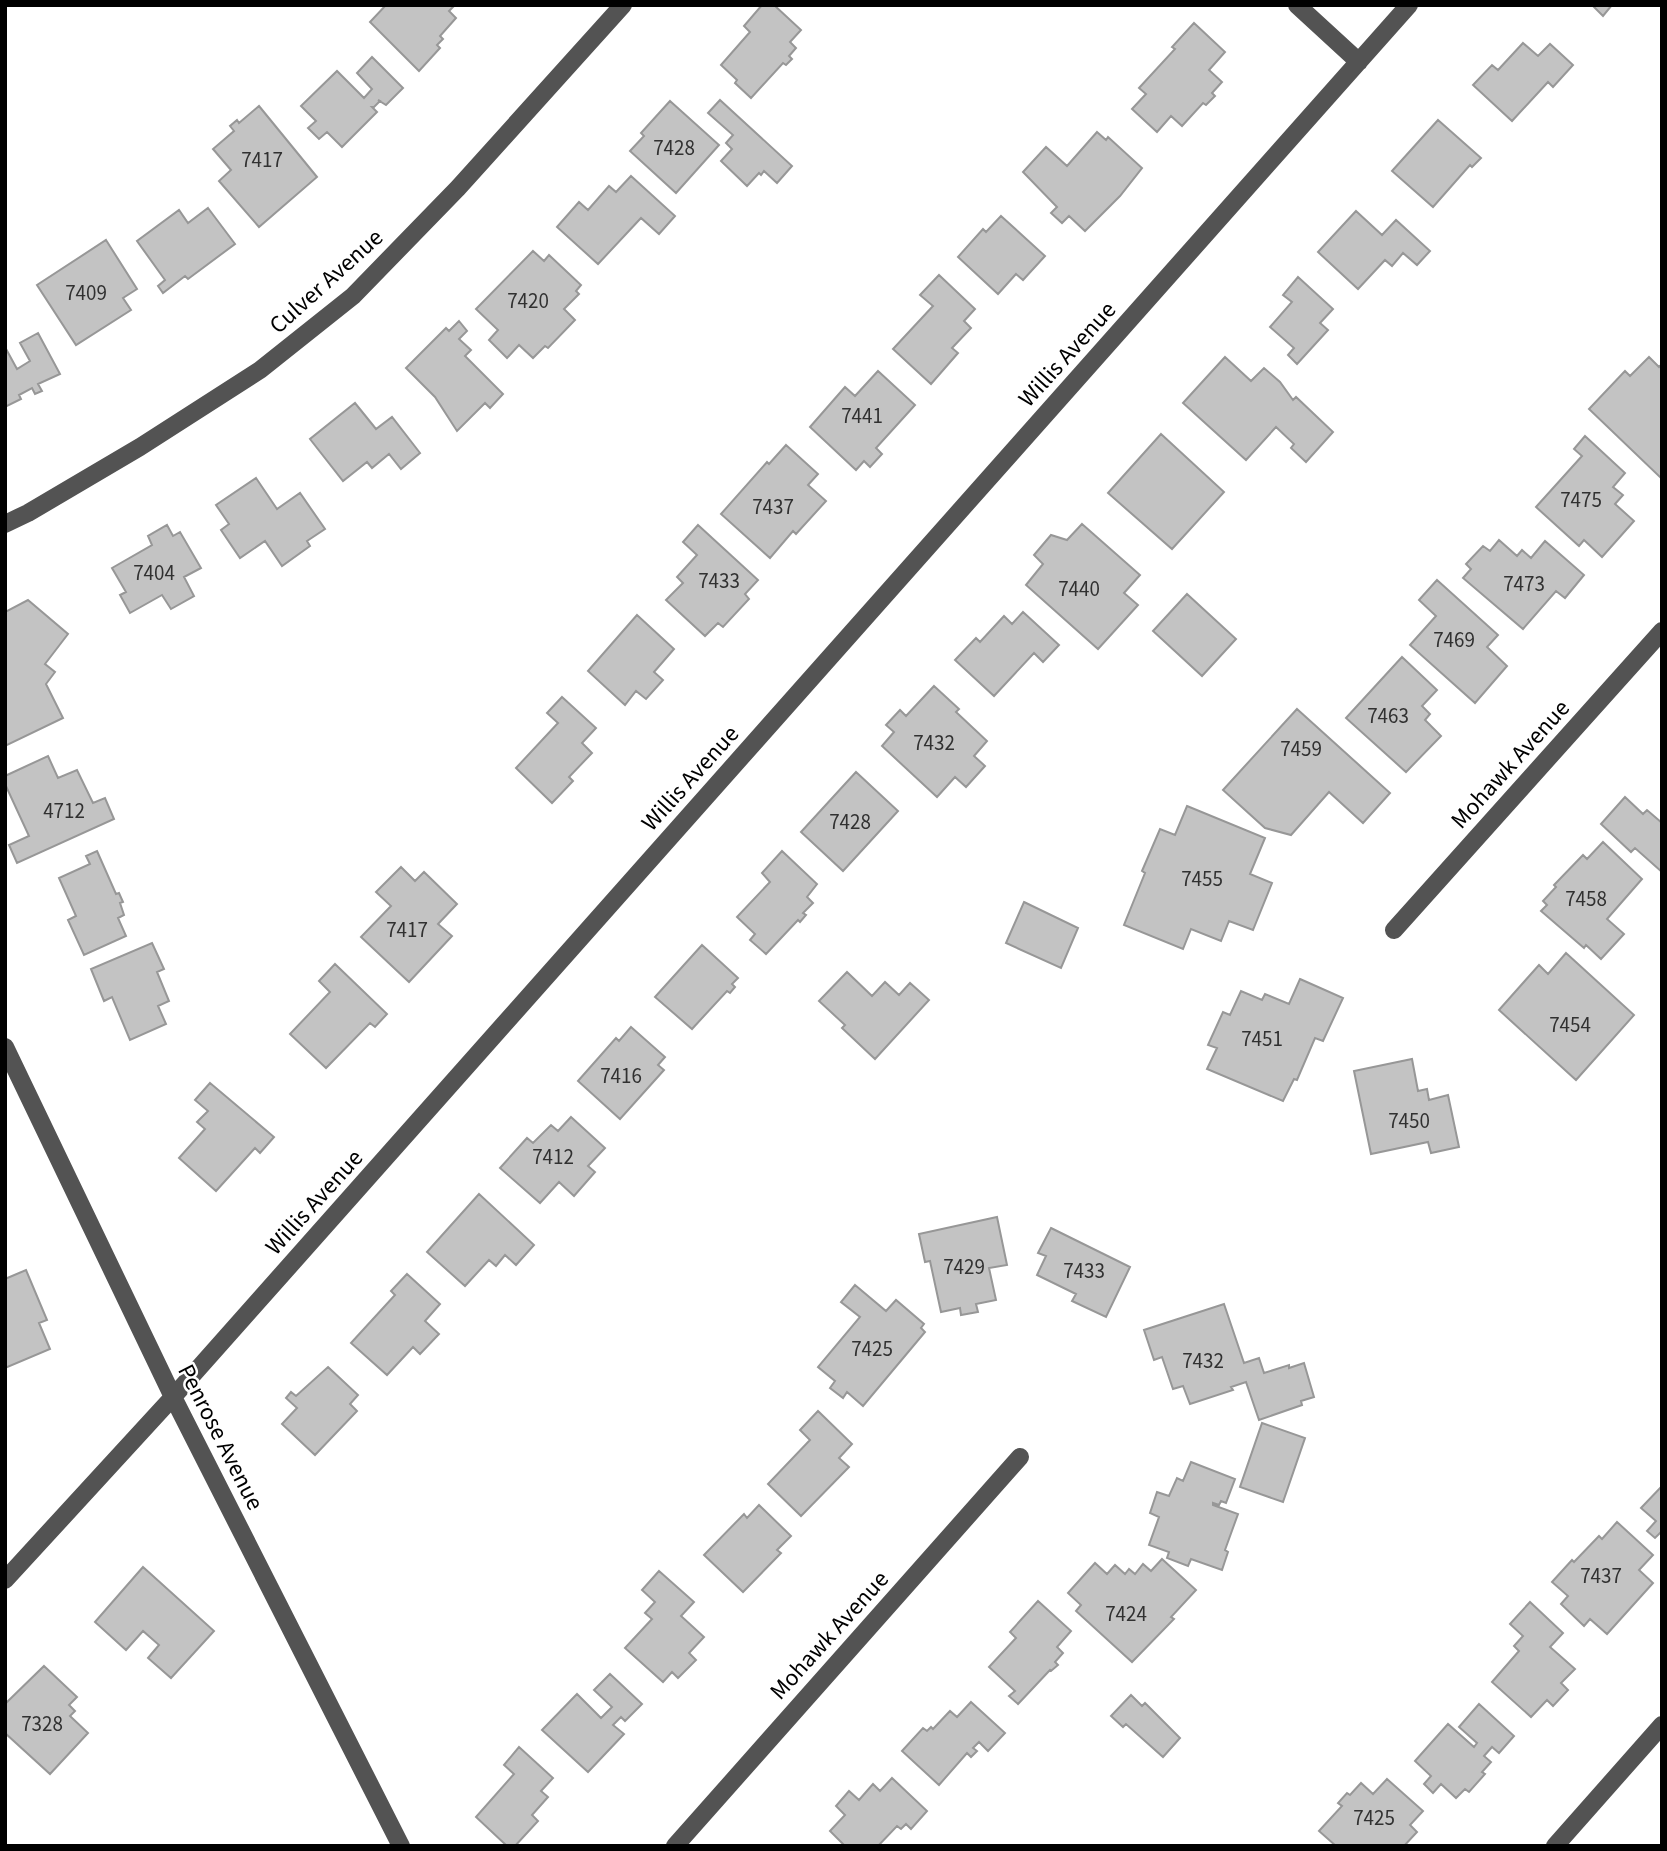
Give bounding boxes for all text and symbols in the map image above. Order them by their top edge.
house number: 7428 [653,133,695,163]
house number: 7417 [241,145,283,175]
street label: Culver Avenue [262,221,391,342]
house number: 7409 [65,278,107,308]
house number: 7420 [507,286,549,316]
street label: Willis Avenue [1010,294,1124,415]
house number: 7441 [841,401,883,431]
house number: 7475 [1560,485,1602,515]
house number: 7437 [752,492,794,522]
house number: 7404 [133,558,175,588]
house number: 7433 [698,566,740,596]
house number: 7473 [1503,569,1545,599]
house number: 7440 [1058,574,1100,604]
house number: 7469 [1433,625,1475,655]
street label: Mohawk Avenue [1443,692,1578,837]
house number: 7463 [1367,701,1409,731]
street label: Willis Avenue [633,718,747,839]
house number: 7432 [913,728,955,758]
house number: 7459 [1280,734,1322,764]
house number: 4712 [43,796,85,826]
house number: 7428 [829,807,871,837]
house number: 7455 [1181,864,1223,894]
house number: 7458 [1565,884,1607,914]
house number: 7417 [386,915,428,945]
house number: 7454 [1549,1010,1591,1040]
house number: 7451 [1241,1024,1283,1054]
house number: 7416 [600,1061,642,1091]
house number: 7450 [1388,1106,1430,1136]
street label: Willis Avenue [257,1142,371,1263]
house number: 7412 [532,1142,574,1172]
house number: 7429 [943,1252,985,1282]
house number: 7433 [1063,1256,1105,1286]
house number: 7425 [851,1334,893,1364]
house number: 7432 [1182,1346,1224,1376]
street label: Penrose Avenue [169,1358,272,1516]
house number: 7437 [1580,1561,1622,1591]
street label: Mohawk Avenue [762,1563,897,1708]
house number: 7424 [1105,1599,1147,1629]
house number: 7328 [21,1709,63,1739]
house number: 7425 [1353,1803,1395,1833]

